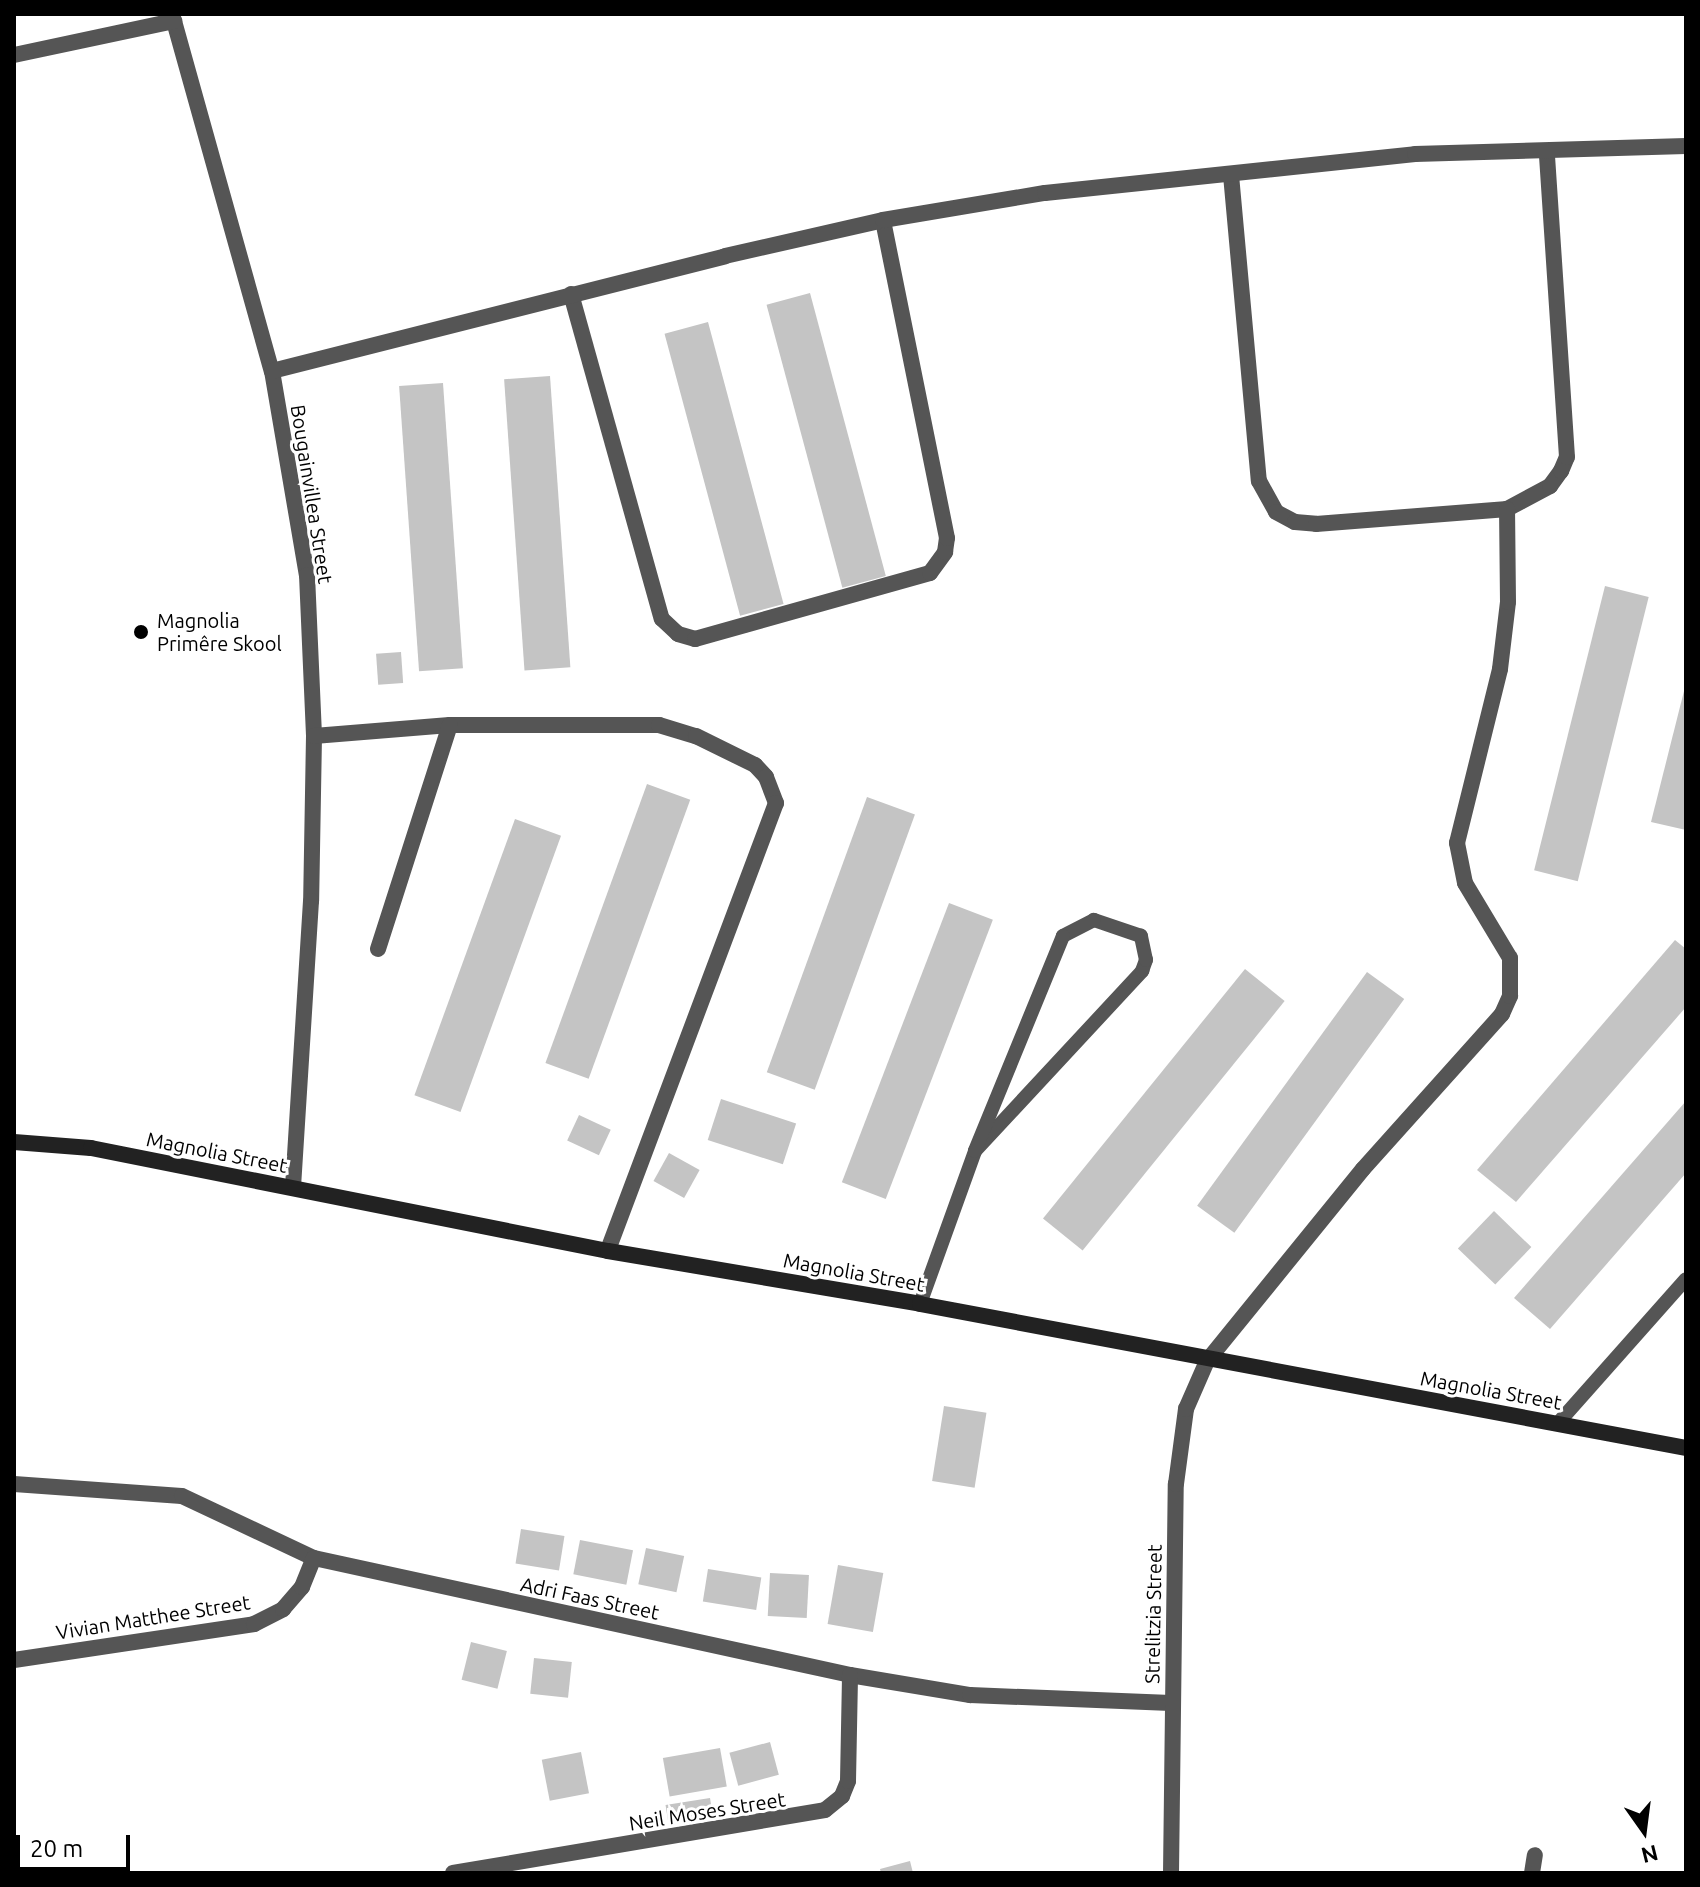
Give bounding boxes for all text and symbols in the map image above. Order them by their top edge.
street label: Bougainvillea Street [286,403,338,585]
place label: Magnolia Primêre Skool [157,608,282,655]
marker: Magnolia Primêre Skool [132,623,150,641]
street label: Magnolia Street [144,1127,290,1177]
street label: Magnolia Street [781,1248,927,1296]
street label: Magnolia Street [1418,1366,1564,1414]
street label: Strelitzia Street [1140,1544,1166,1684]
street label: Adri Faas Street [518,1572,662,1624]
street label: Vivian Matthee Street [54,1590,252,1644]
street label: Neil Moses Street [627,1787,787,1835]
north arrow [1604,1791,1684,1871]
scale bar [20,1819,134,1869]
text: 20 m [30,1835,83,1862]
text: N [1639,1841,1661,1869]

